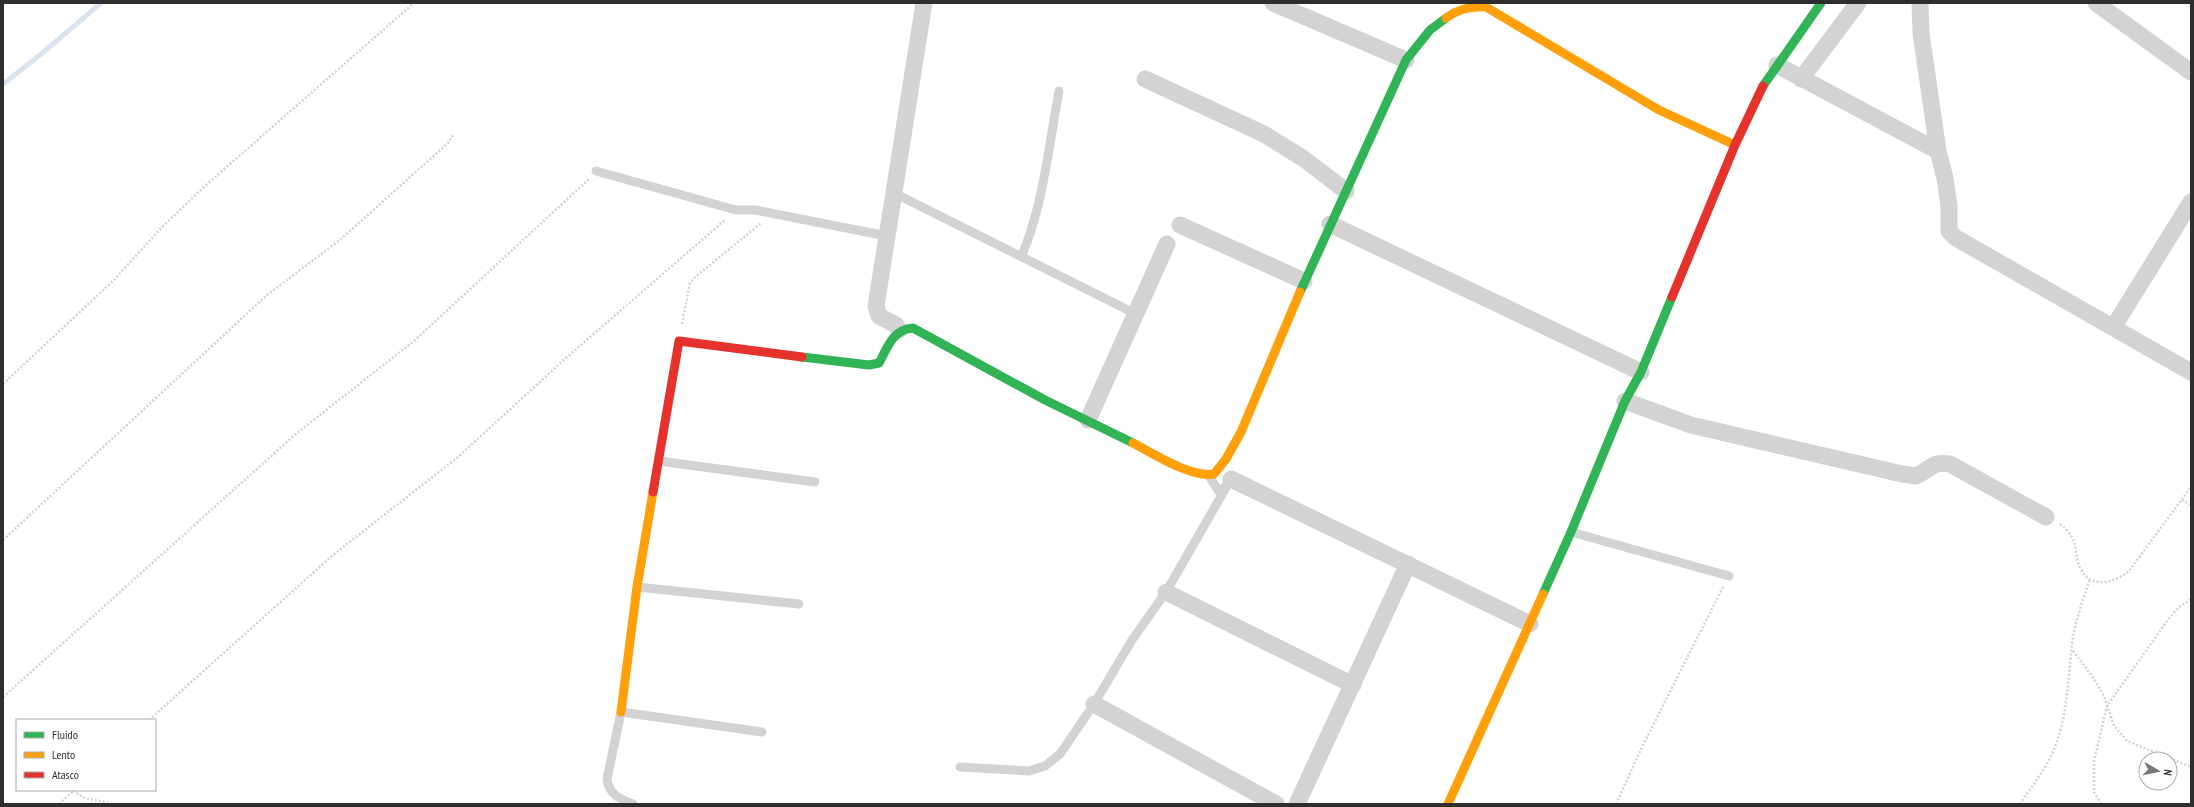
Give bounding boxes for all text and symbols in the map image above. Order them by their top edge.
legend [16,719,156,791]
text: Fluido [52,727,78,742]
text: Lento [52,747,75,762]
north arrow [2138,751,2178,791]
text: Atasco [52,767,79,782]
text: N [2160,769,2175,777]

